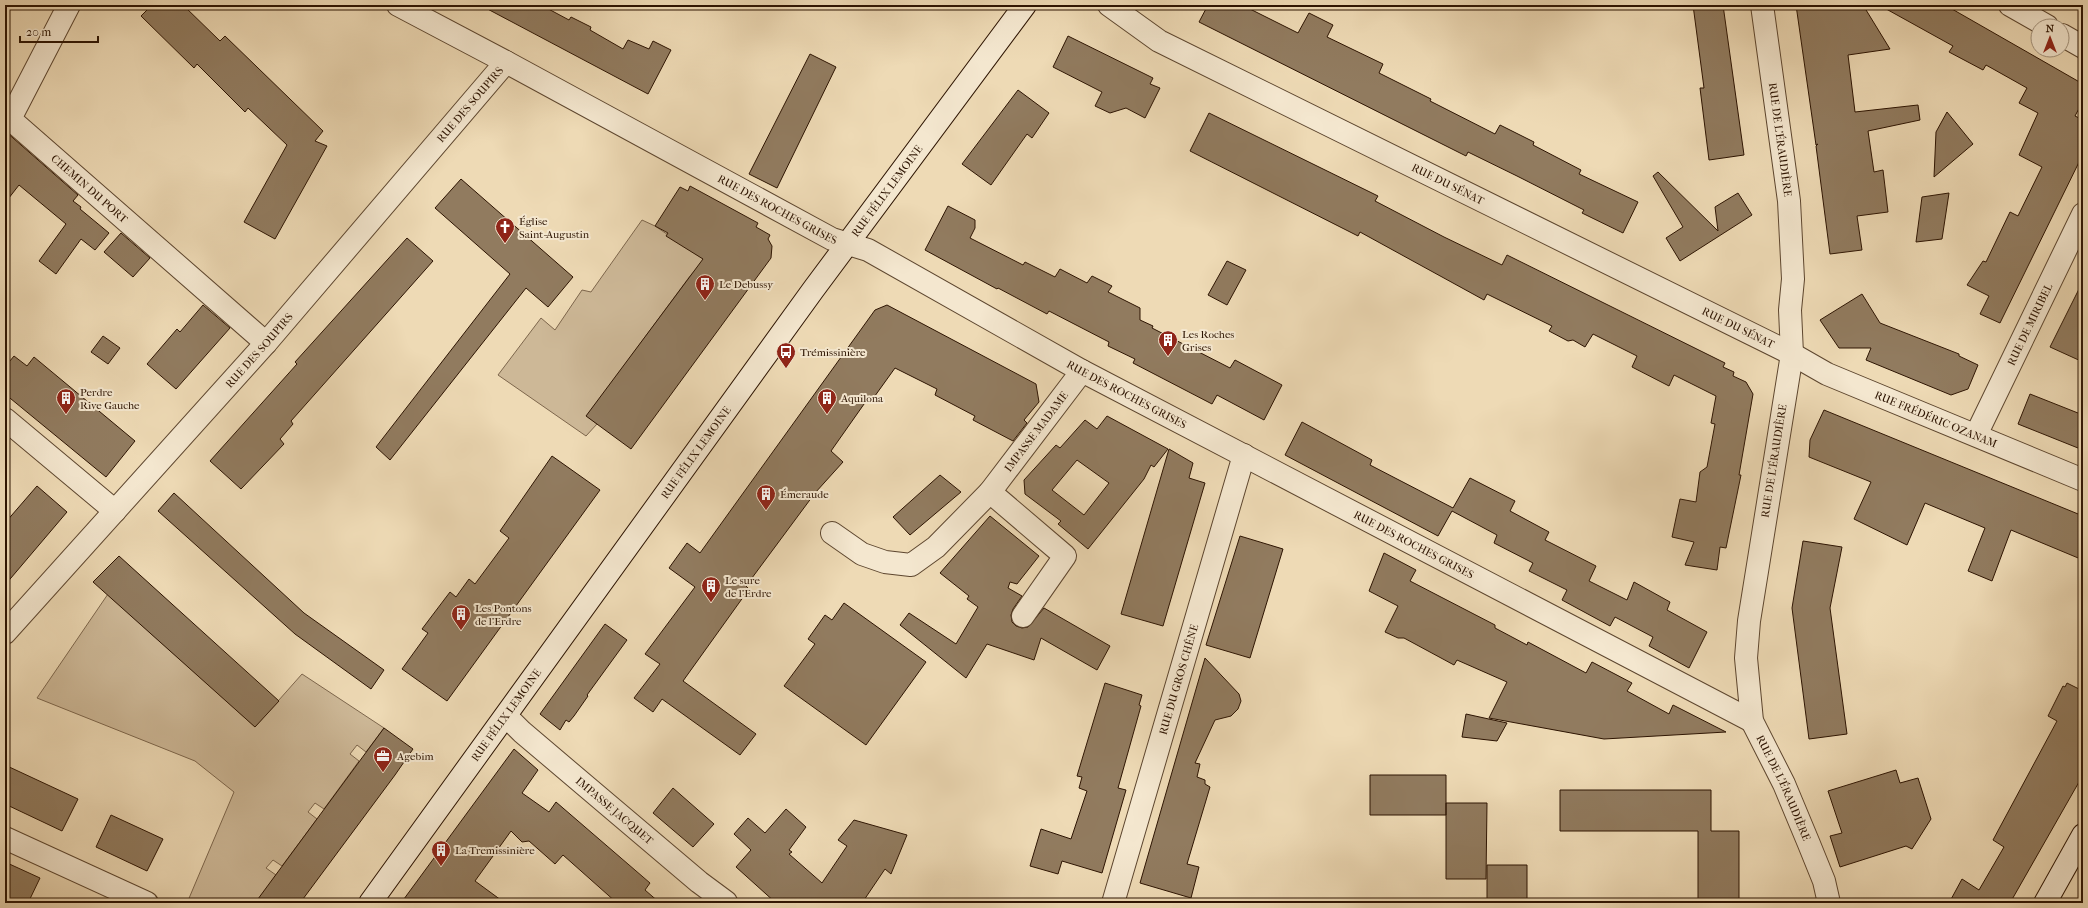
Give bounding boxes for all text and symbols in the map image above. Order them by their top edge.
scale bar [20,18,98,44]
north arrow [2030,18,2070,58]
text: N [2046,22,2055,35]
text: 20 m [26,25,51,39]
street label: RUE DES SOUPIRS [434,64,506,145]
street label: RUE DE L'ÉRAUDIÈRE [1766,82,1795,198]
street label: RUE FÉLIX LEMOINE [848,142,925,239]
street label: CHEMIN DU PORT [49,152,131,226]
street label: RUE DU SÉNAT [1410,161,1487,208]
street label: RUE DES ROCHES GRISES [716,172,839,247]
place label: Église Saint-Augustin [519,215,590,241]
church icon: Église Saint-Augustin [494,216,516,244]
building icon: Le Debussy [694,273,716,301]
place label: Le Debussy [719,278,774,291]
street label: RUE DE MIRIBEL [2004,281,2055,367]
street label: RUE DU SÉNAT [1700,304,1777,351]
street label: RUE DES SOUPIRS [222,310,296,390]
place label: Les Roches Grises [1182,328,1234,354]
building icon: Les Roches Grises [1157,329,1179,357]
bus stop icon: Trémissinière [775,341,797,369]
place label: Trémissinière [800,346,866,359]
street label: RUE DES ROCHES GRISES [1065,357,1189,431]
place label: Perdre Rive Gauche [80,386,140,412]
building icon: Perdre Rive Gauche [55,387,77,415]
building icon: Aquilona [816,387,838,415]
street label: RUE FRÉDÉRIC OZANAM [1873,388,1999,450]
street label: IMPASSE MADAME [1001,389,1071,474]
place label: Aquilona [840,392,884,405]
street label: RUE FÉLIX LEMOINE [658,403,734,501]
street label: RUE DE L'ÉRAUDIÈRE [1759,403,1789,519]
building icon: Émeraude [755,483,777,511]
place label: Émeraude [780,488,829,501]
street label: RUE DES ROCHES GRISES [1352,508,1476,581]
place label: Le sure de l'Erdre [725,574,772,600]
building icon: Le sure de l'Erdre [700,575,722,603]
place label: Les Pontons de l'Erdre [475,602,532,628]
building icon: Les Pontons de l'Erdre [450,603,472,631]
street label: RUE DU GROS CHÊNE [1156,622,1201,736]
street label: RUE FÉLIX LEMOINE [468,666,544,764]
street label: RUE DE L'ÉRAUDIÈRE [1754,733,1814,843]
office icon: Agebim [372,745,394,773]
place label: Agebim [396,750,434,763]
street label: IMPASSE JACQUET [573,774,656,847]
building icon: La Tremissinière [430,839,452,867]
place label: La Tremissinière [455,844,535,857]

